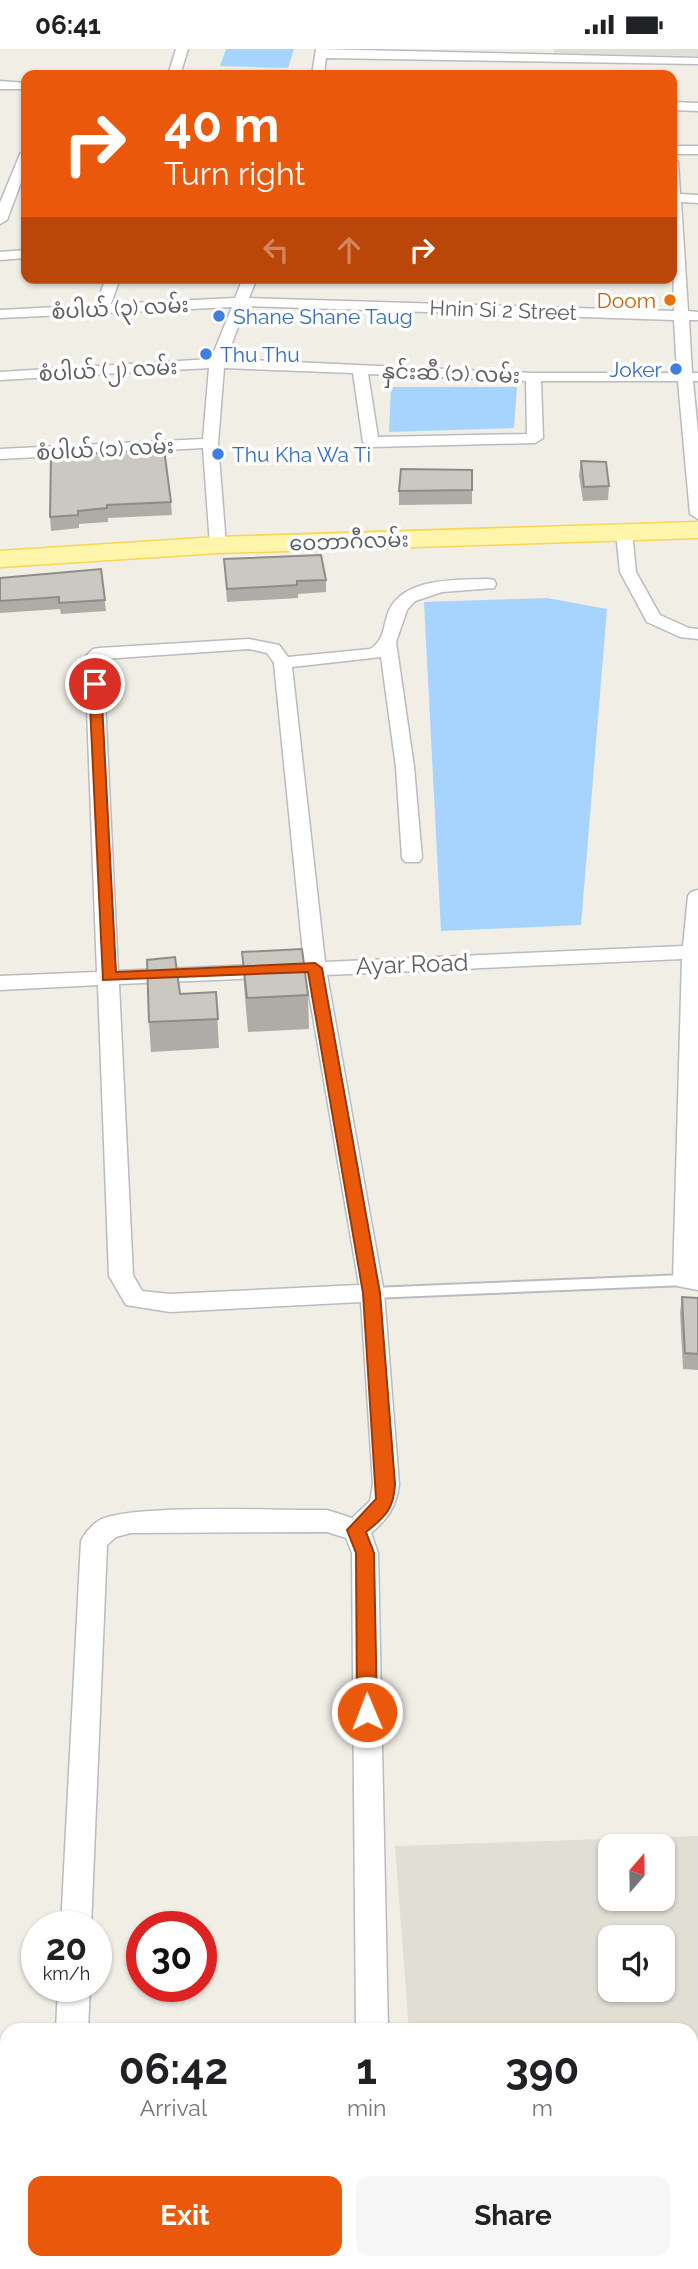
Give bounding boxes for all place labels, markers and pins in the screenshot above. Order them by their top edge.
place label: Doom [597,288,656,313]
marker: Doom [662,292,678,308]
place label: Shane Shane Taug [233,304,413,329]
marker: Shane Shane Taug [211,308,227,324]
place label: Thu Thu [220,342,300,367]
marker: Thu Thu [198,346,214,362]
place label: Joker [609,357,663,382]
marker: Joker [668,361,684,377]
place label: Thu Kha Wa Ti [232,442,371,467]
marker: Thu Kha Wa Ti [210,446,226,462]
pin [65,654,125,714]

